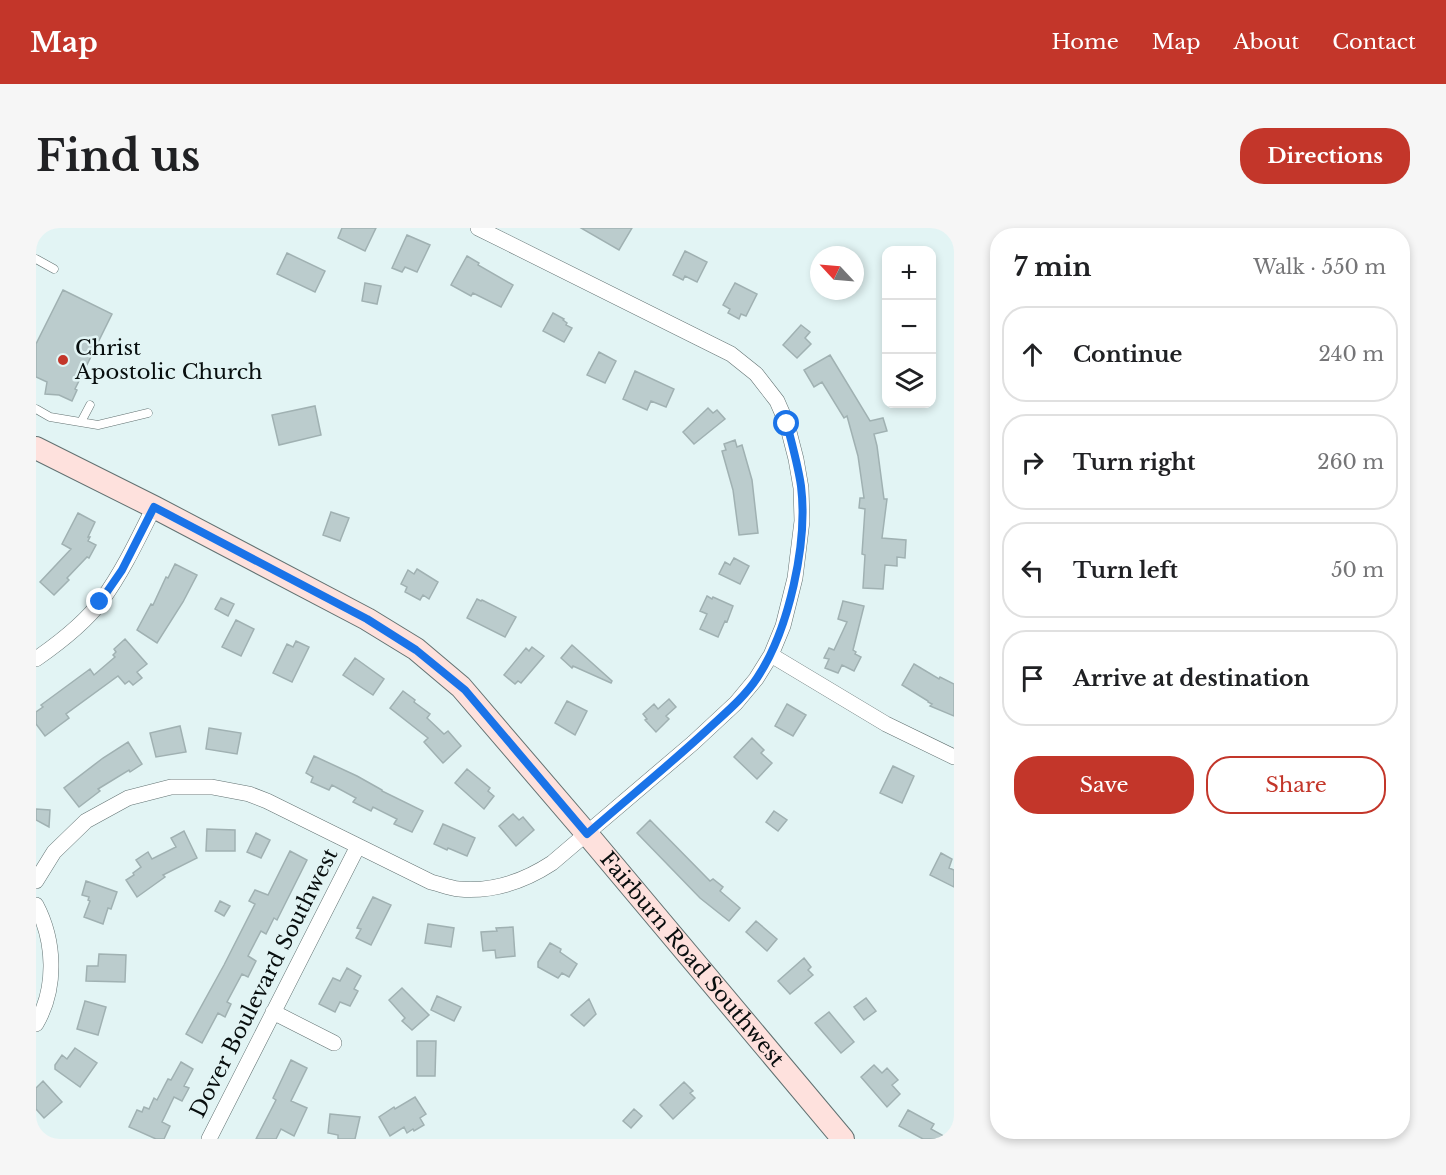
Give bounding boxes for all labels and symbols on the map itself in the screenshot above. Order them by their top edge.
north arrow [810,246,864,300]
place label: Christ Apostolic Church [74,335,263,385]
marker: Christ Apostolic Church [56,353,70,367]
route start [773,410,799,436]
route end [86,588,112,614]
street label: Dover Boulevard Southwest [185,844,343,1122]
street label: Fairburn Road Southwest [594,846,790,1072]

